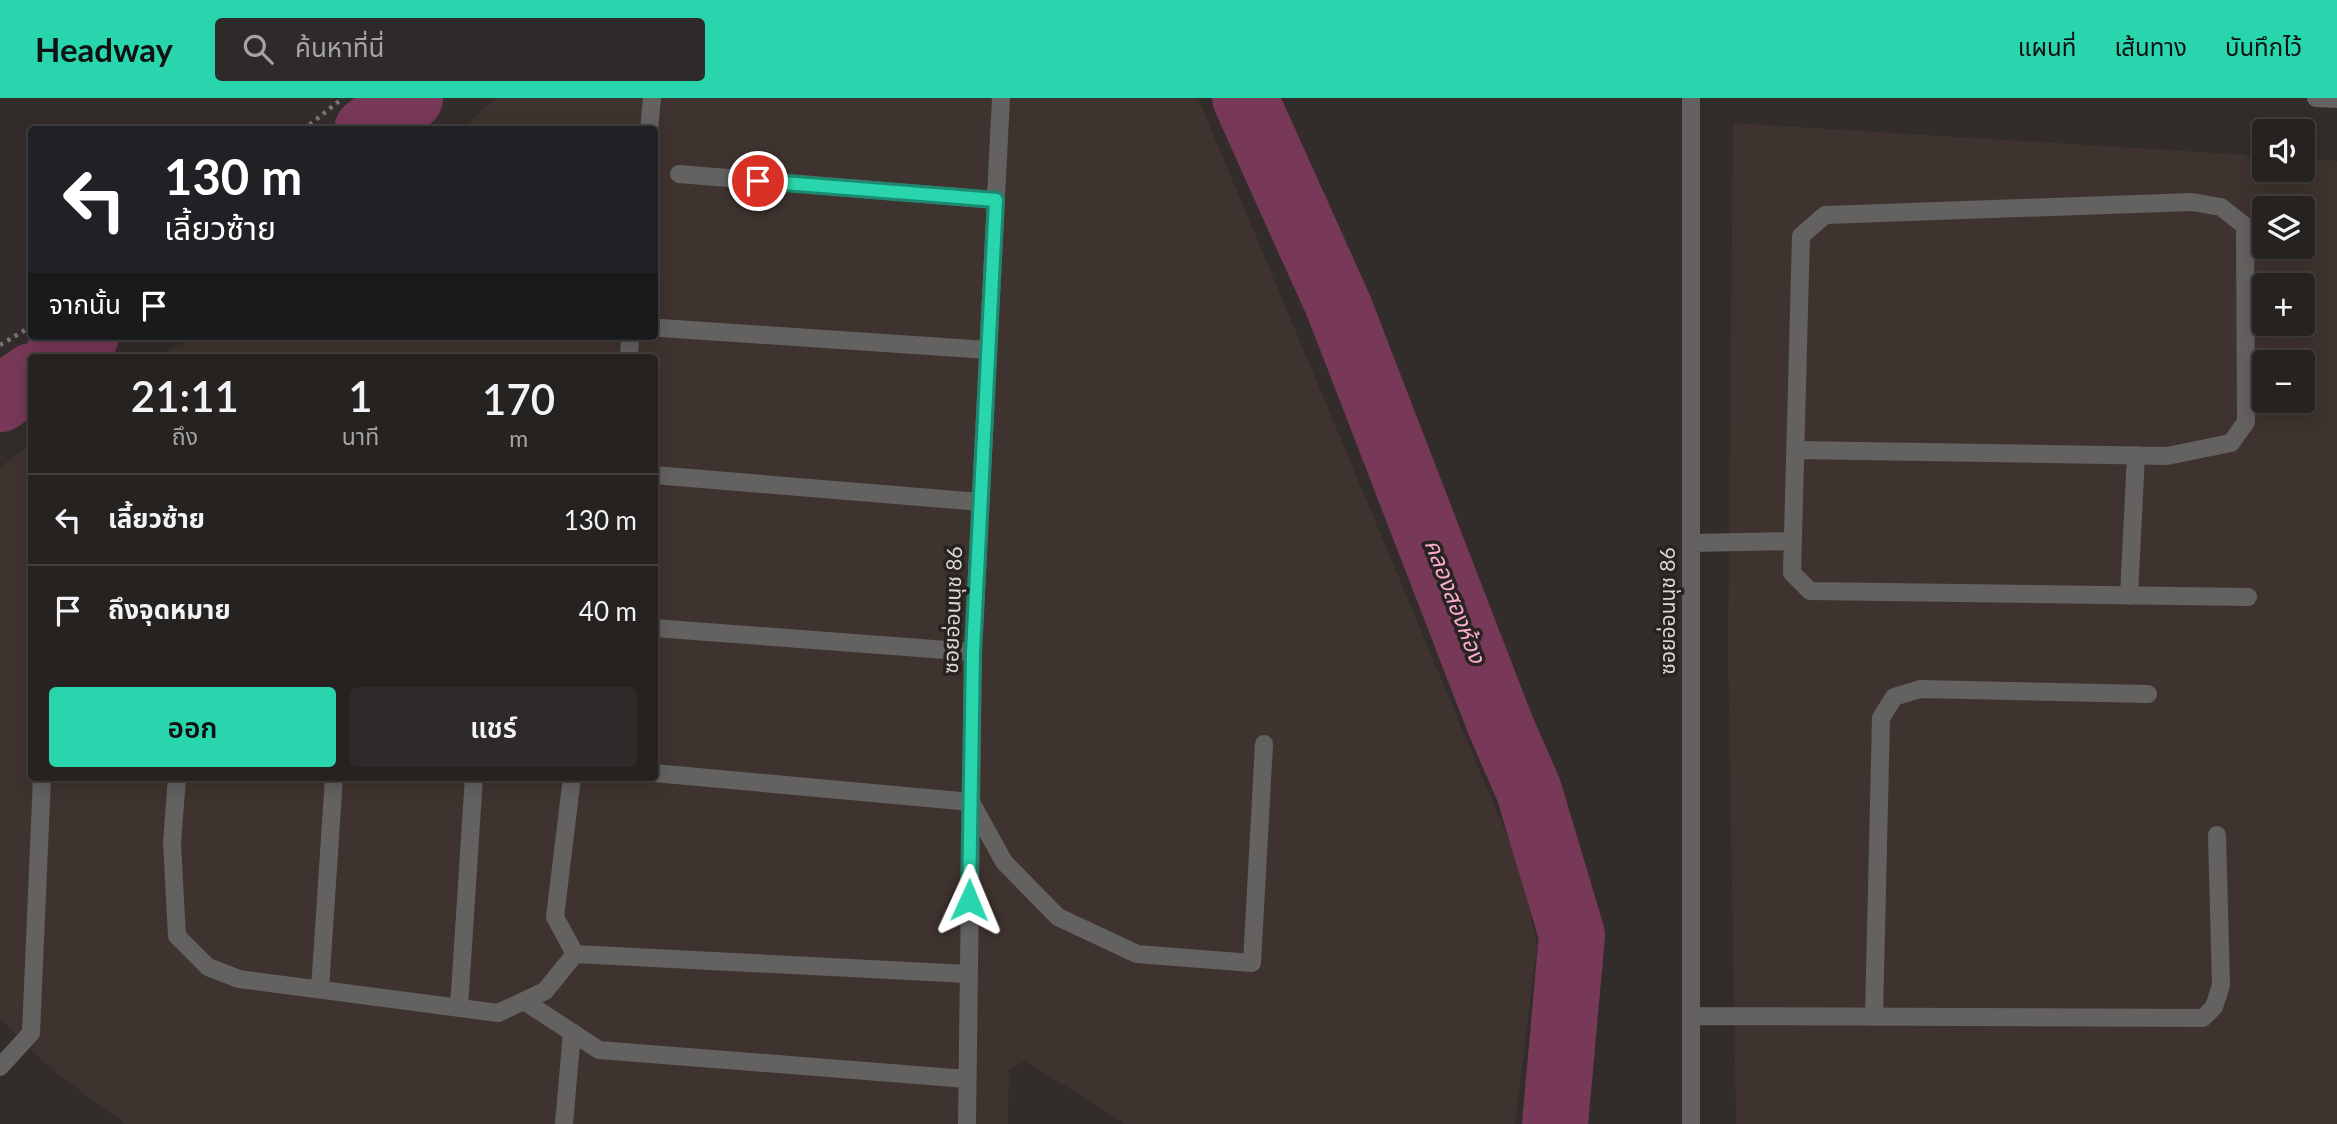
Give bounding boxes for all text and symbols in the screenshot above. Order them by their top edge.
search box [215,18,705,81]
text: Headway [35,29,173,69]
icon: search [239,30,277,68]
text: ค้นหาที่นี่ [295,31,384,63]
text: แผนที่ [2018,32,2076,61]
text: เส้นทาง [2114,32,2187,61]
text: บันทึกไว้ [2225,32,2302,61]
map controls [2252,119,2315,413]
button: sound [2252,119,2315,182]
text: 130 m [164,147,302,205]
pin [728,151,788,211]
icon: left [49,154,140,245]
icon: arrive [739,162,777,200]
button: layers [2252,196,2315,259]
text: เลี้ยวซ้าย [164,208,276,247]
button: + [2252,273,2315,336]
icon: arrive [135,287,173,325]
text: จากนั้น [49,288,121,320]
button: − [2252,350,2315,413]
text: 21:11 [131,371,239,421]
text: 1 [348,371,373,421]
text: 170 [482,374,555,424]
text: ถึง [172,422,198,450]
text: นาที [342,422,379,450]
text: m [509,424,528,452]
icon: left [49,501,87,539]
text: เลี้ยวซ้าย [108,502,205,534]
text: 130 m [564,504,637,536]
water label: คลองสองห้อง [1419,535,1493,668]
street label: ซอยอ่อนนุช 86 [937,546,968,674]
street label: ซอยอ่อนนุช 86 [1654,547,1681,675]
icon: arrive [49,592,87,630]
text: ถึงจุดหมาย [108,593,231,625]
text: 40 m [579,595,637,627]
button: ออก [49,687,336,767]
button: แชร์ [350,687,637,767]
position arrow [932,863,1006,937]

